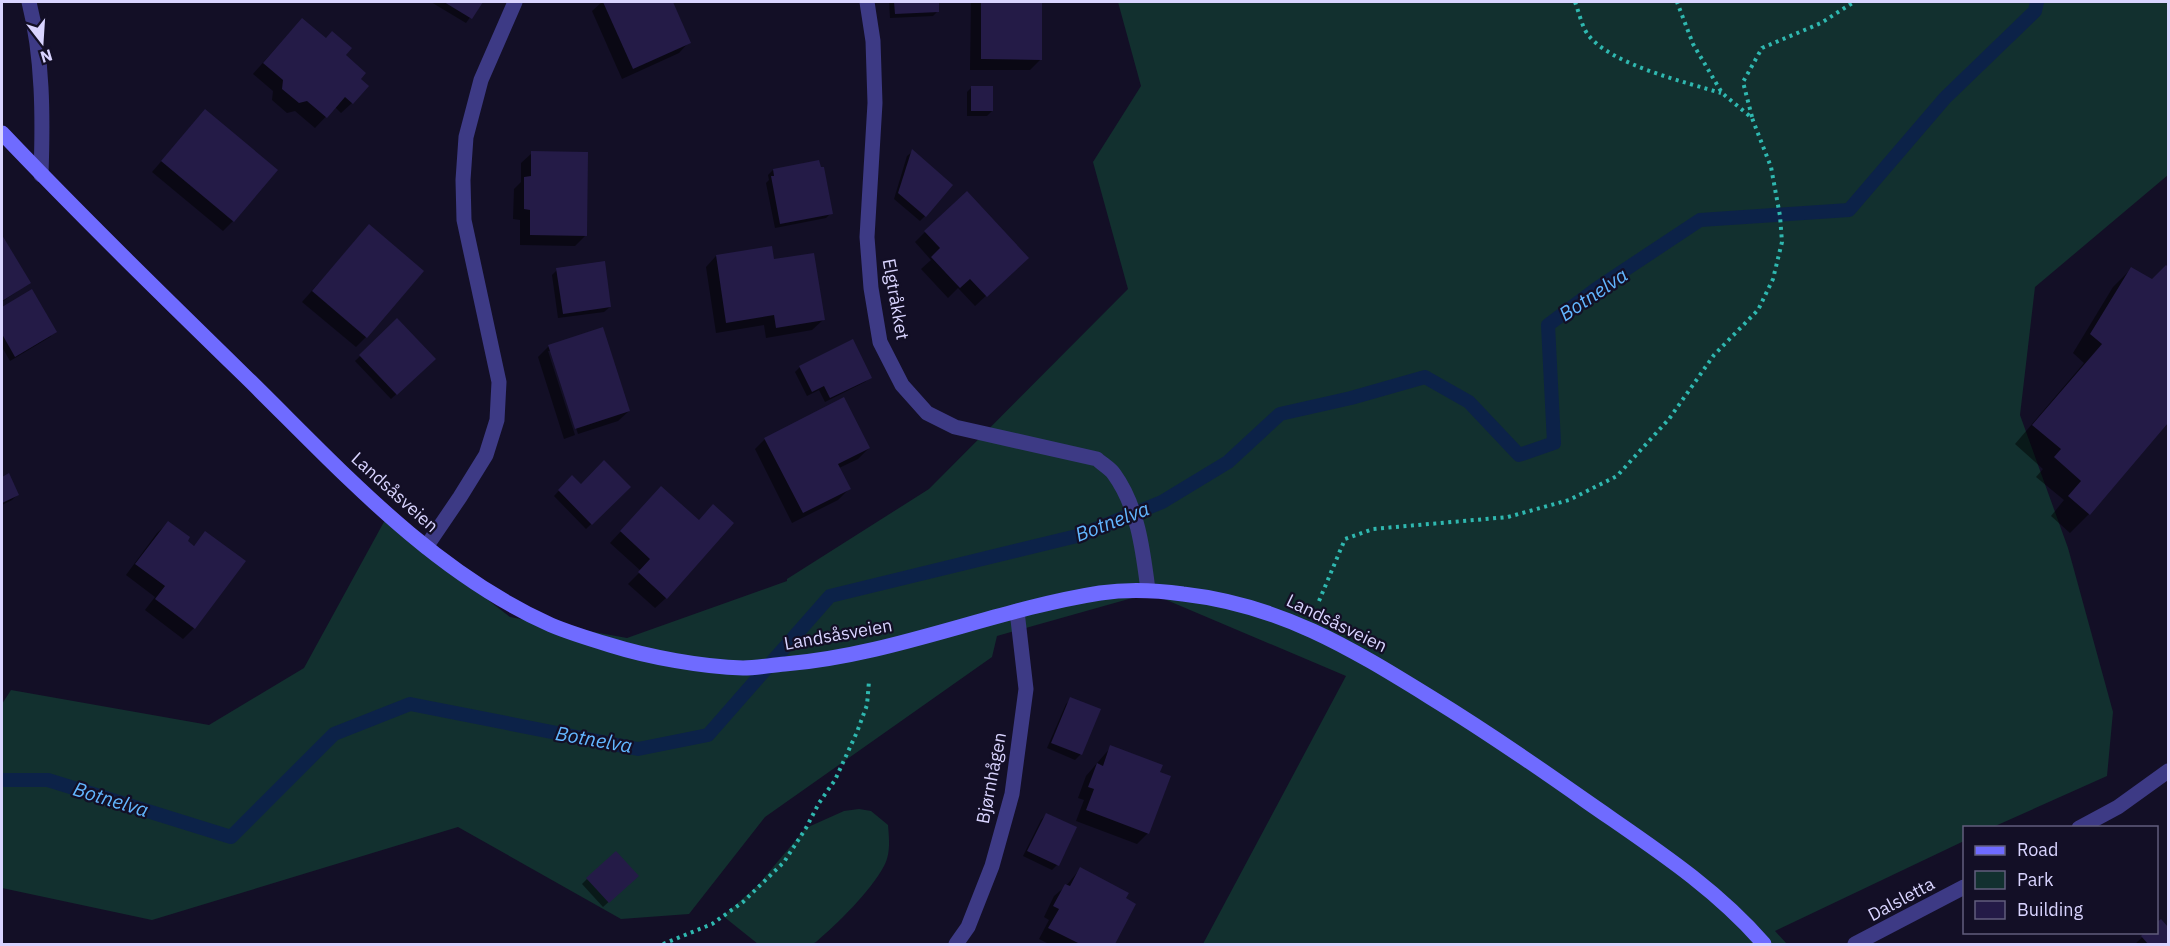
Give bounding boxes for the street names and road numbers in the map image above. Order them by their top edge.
street label: Elgtråkket [878,257,914,341]
street label: Landsåsveien [347,447,443,537]
street label: Landsåsveien [1283,589,1391,657]
street label: Landsåsveien [782,613,894,655]
street label: Bjørnhågen [971,730,1011,826]
street label: Dalsletta [1864,872,1939,926]

